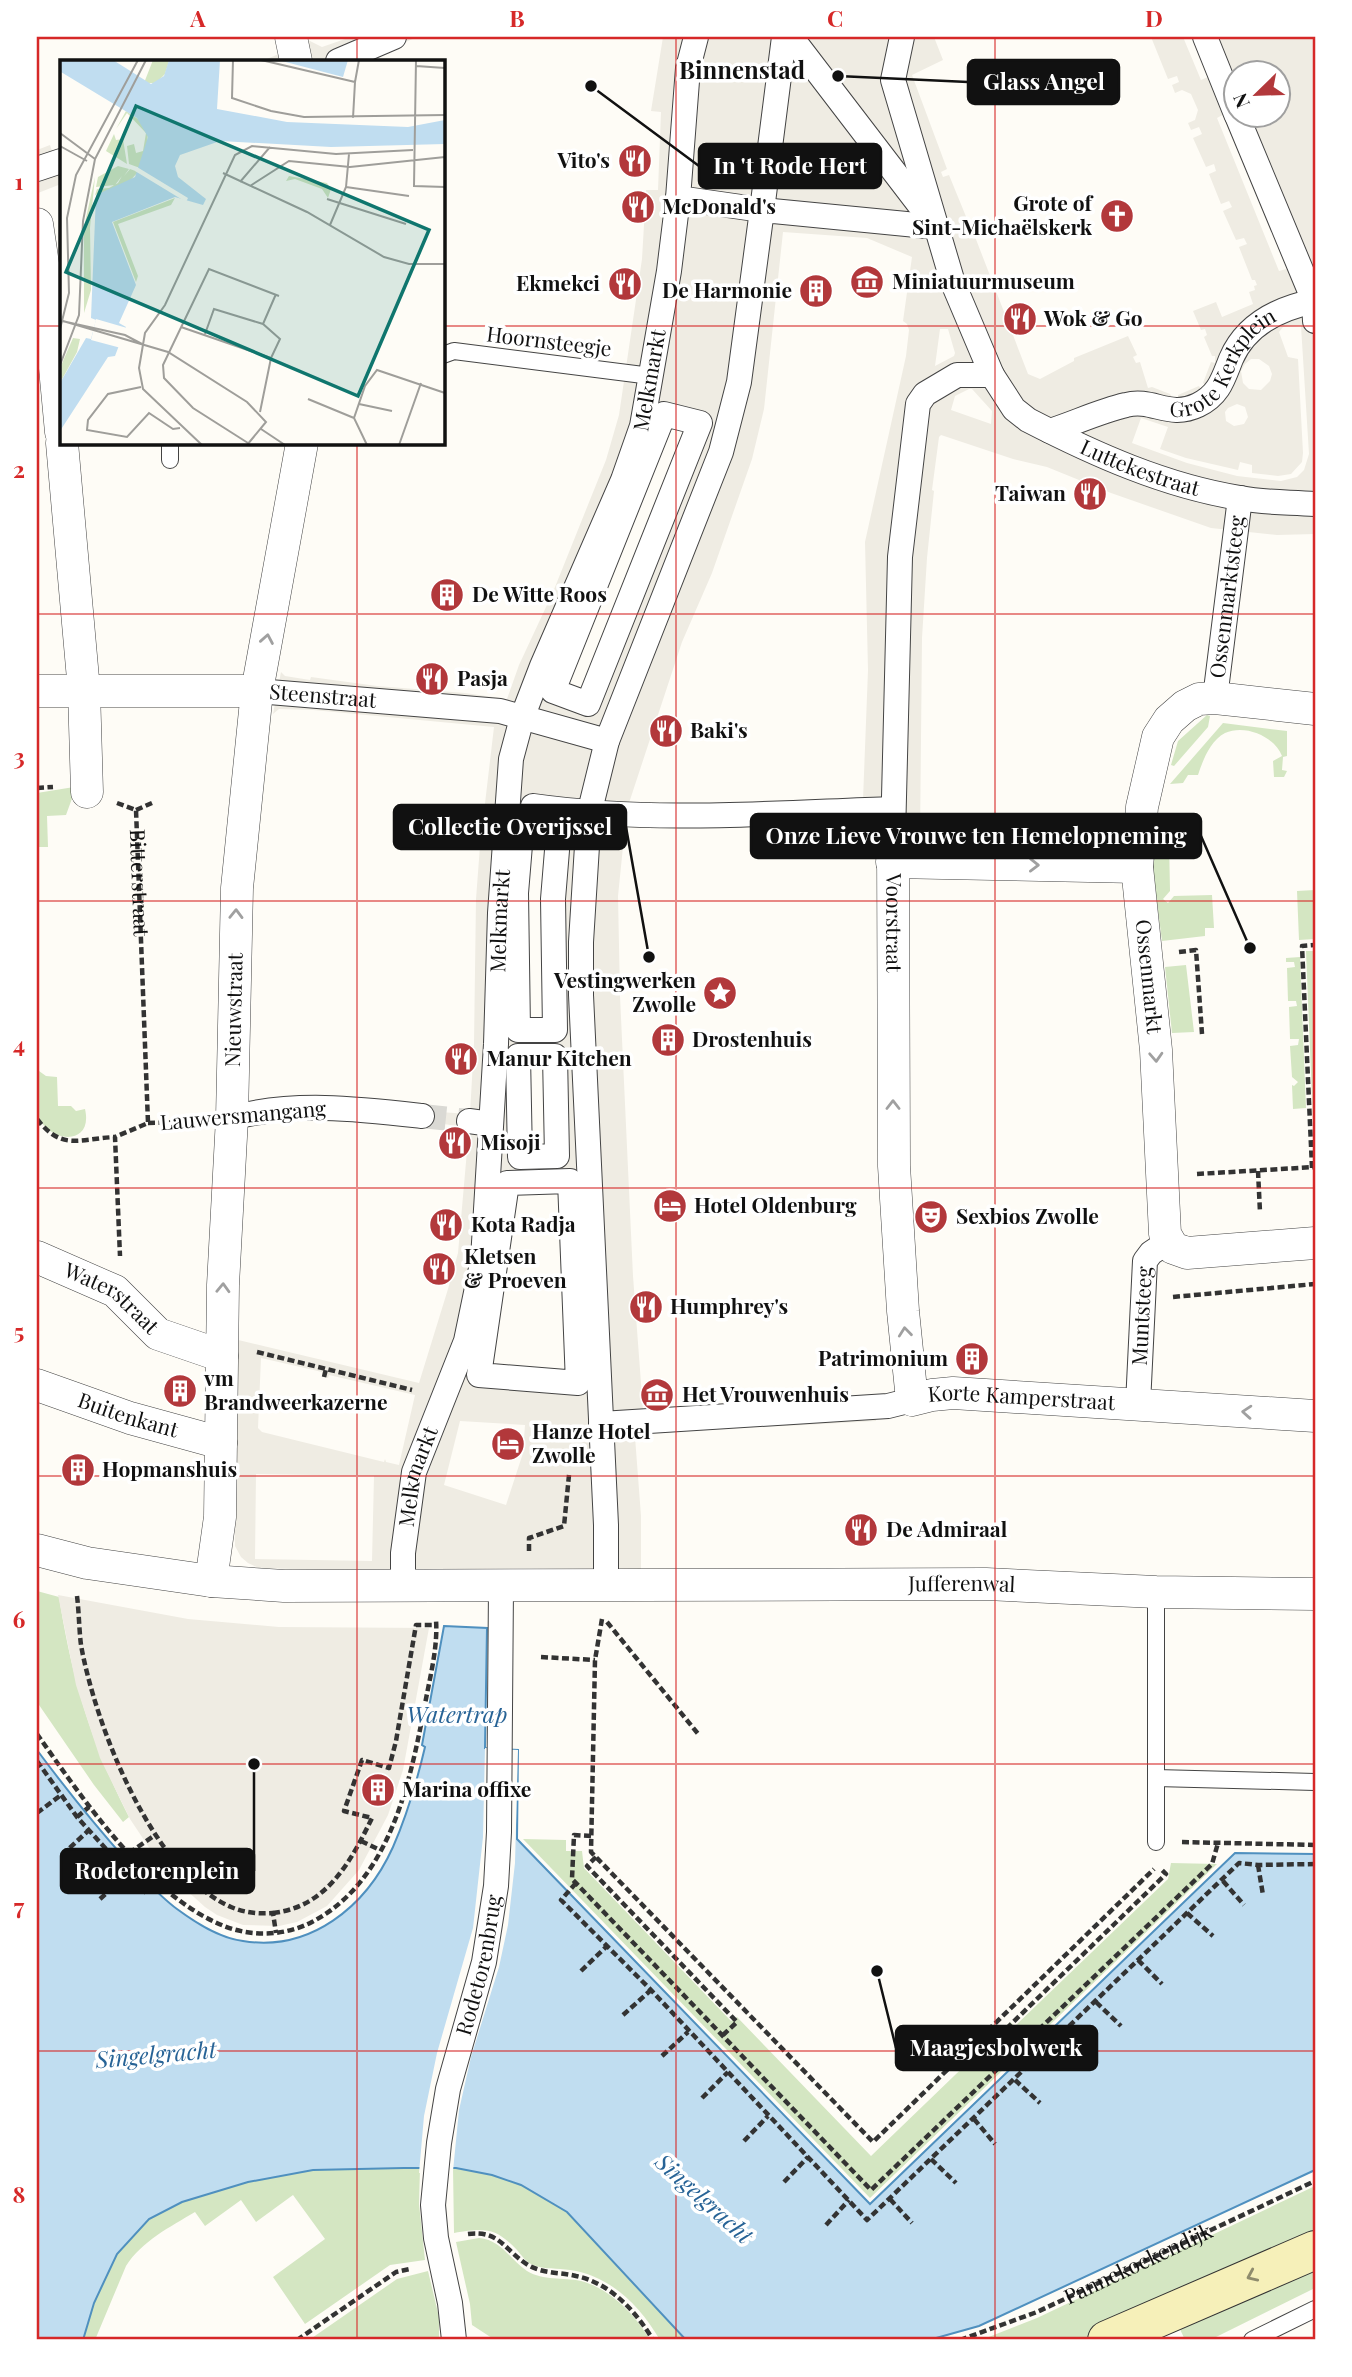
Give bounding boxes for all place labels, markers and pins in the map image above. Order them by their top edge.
callout: Glass Angel [968,60,1119,104]
restaurant icon: Vito's [616,142,654,180]
callout: In 't Rode Hert [699,144,881,188]
place label: Vito's [556,145,610,173]
restaurant icon: McDonald's [619,188,657,226]
place label: Grote of Sint-Michaëlskerk [912,188,1095,240]
place label: McDonald's [662,191,776,219]
church icon: Grote of Sint-Michaëlskerk [1098,197,1136,235]
museum icon: Miniatuurmuseum [848,263,886,301]
restaurant icon: Ekmekci [606,265,644,303]
place label: Miniatuurmuseum [892,266,1075,294]
place label: Ekmekci [516,268,600,296]
building icon: De Harmonie [797,272,835,310]
place label: De Harmonie [662,275,792,303]
restaurant icon: Wok & Go [1001,300,1039,338]
place label: Wok & Go [1043,303,1143,331]
restaurant icon: Taiwan [1071,475,1109,513]
place label: Taiwan [995,478,1066,506]
building icon: De Witte Roos [428,576,466,614]
place label: De Witte Roos [472,579,607,607]
restaurant icon: Pasja [413,660,451,698]
place label: Pasja [457,663,508,691]
restaurant icon: Baki's [647,712,685,750]
place label: Baki's [690,715,748,743]
callout: Collectie Overijssel [394,805,626,849]
callout: Onze Lieve Vrouwe ten Hemelopneming [751,814,1201,858]
place label: Vestingwerken Zwolle [553,965,696,1017]
place icon: Vestingwerken Zwolle [701,974,739,1012]
building icon: Drostenhuis [649,1021,687,1059]
place label: Drostenhuis [692,1024,812,1052]
restaurant icon: Manur Kitchen [442,1040,480,1078]
place label: Manur Kitchen [486,1043,632,1071]
restaurant icon: Misoji [436,1124,474,1162]
place label: Misoji [480,1127,541,1155]
hotel icon: Hotel Oldenburg [651,1187,689,1225]
place label: Hotel Oldenburg [694,1190,857,1218]
theatre icon: Sexbios Zwolle [912,1198,950,1236]
place label: Sexbios Zwolle [956,1201,1099,1229]
restaurant icon: Kota Radja [427,1206,465,1244]
place label: Kota Radja [471,1209,576,1237]
place label: Kletsen & Proeven [464,1241,567,1293]
restaurant icon: Kletsen & Proeven [420,1250,458,1288]
restaurant icon: Humphrey's [627,1288,665,1326]
place label: Humphrey's [670,1291,788,1319]
building icon: Patrimonium [953,1340,991,1378]
place label: Patrimonium [818,1343,948,1371]
place label: vm Brandweerkazerne [203,1363,388,1415]
building icon: vm Brandweerkazerne [161,1372,199,1410]
museum icon: Het Vrouwenhuis [638,1376,676,1414]
place label: Het Vrouwenhuis [682,1379,849,1407]
place label: Hanze Hotel Zwolle [532,1416,651,1468]
hotel icon: Hanze Hotel Zwolle [489,1425,527,1463]
building icon: Hopmanshuis [59,1451,97,1489]
place label: Hopmanshuis [102,1454,237,1482]
restaurant icon: De Admiraal [842,1511,880,1549]
place label: De Admiraal [886,1514,1008,1542]
building icon: Marina offixe [359,1771,397,1809]
place label: Marina offixe [402,1774,531,1802]
callout: Rodetorenplein [61,1849,254,1893]
callout: Maagjesbolwerk [896,2026,1097,2070]

